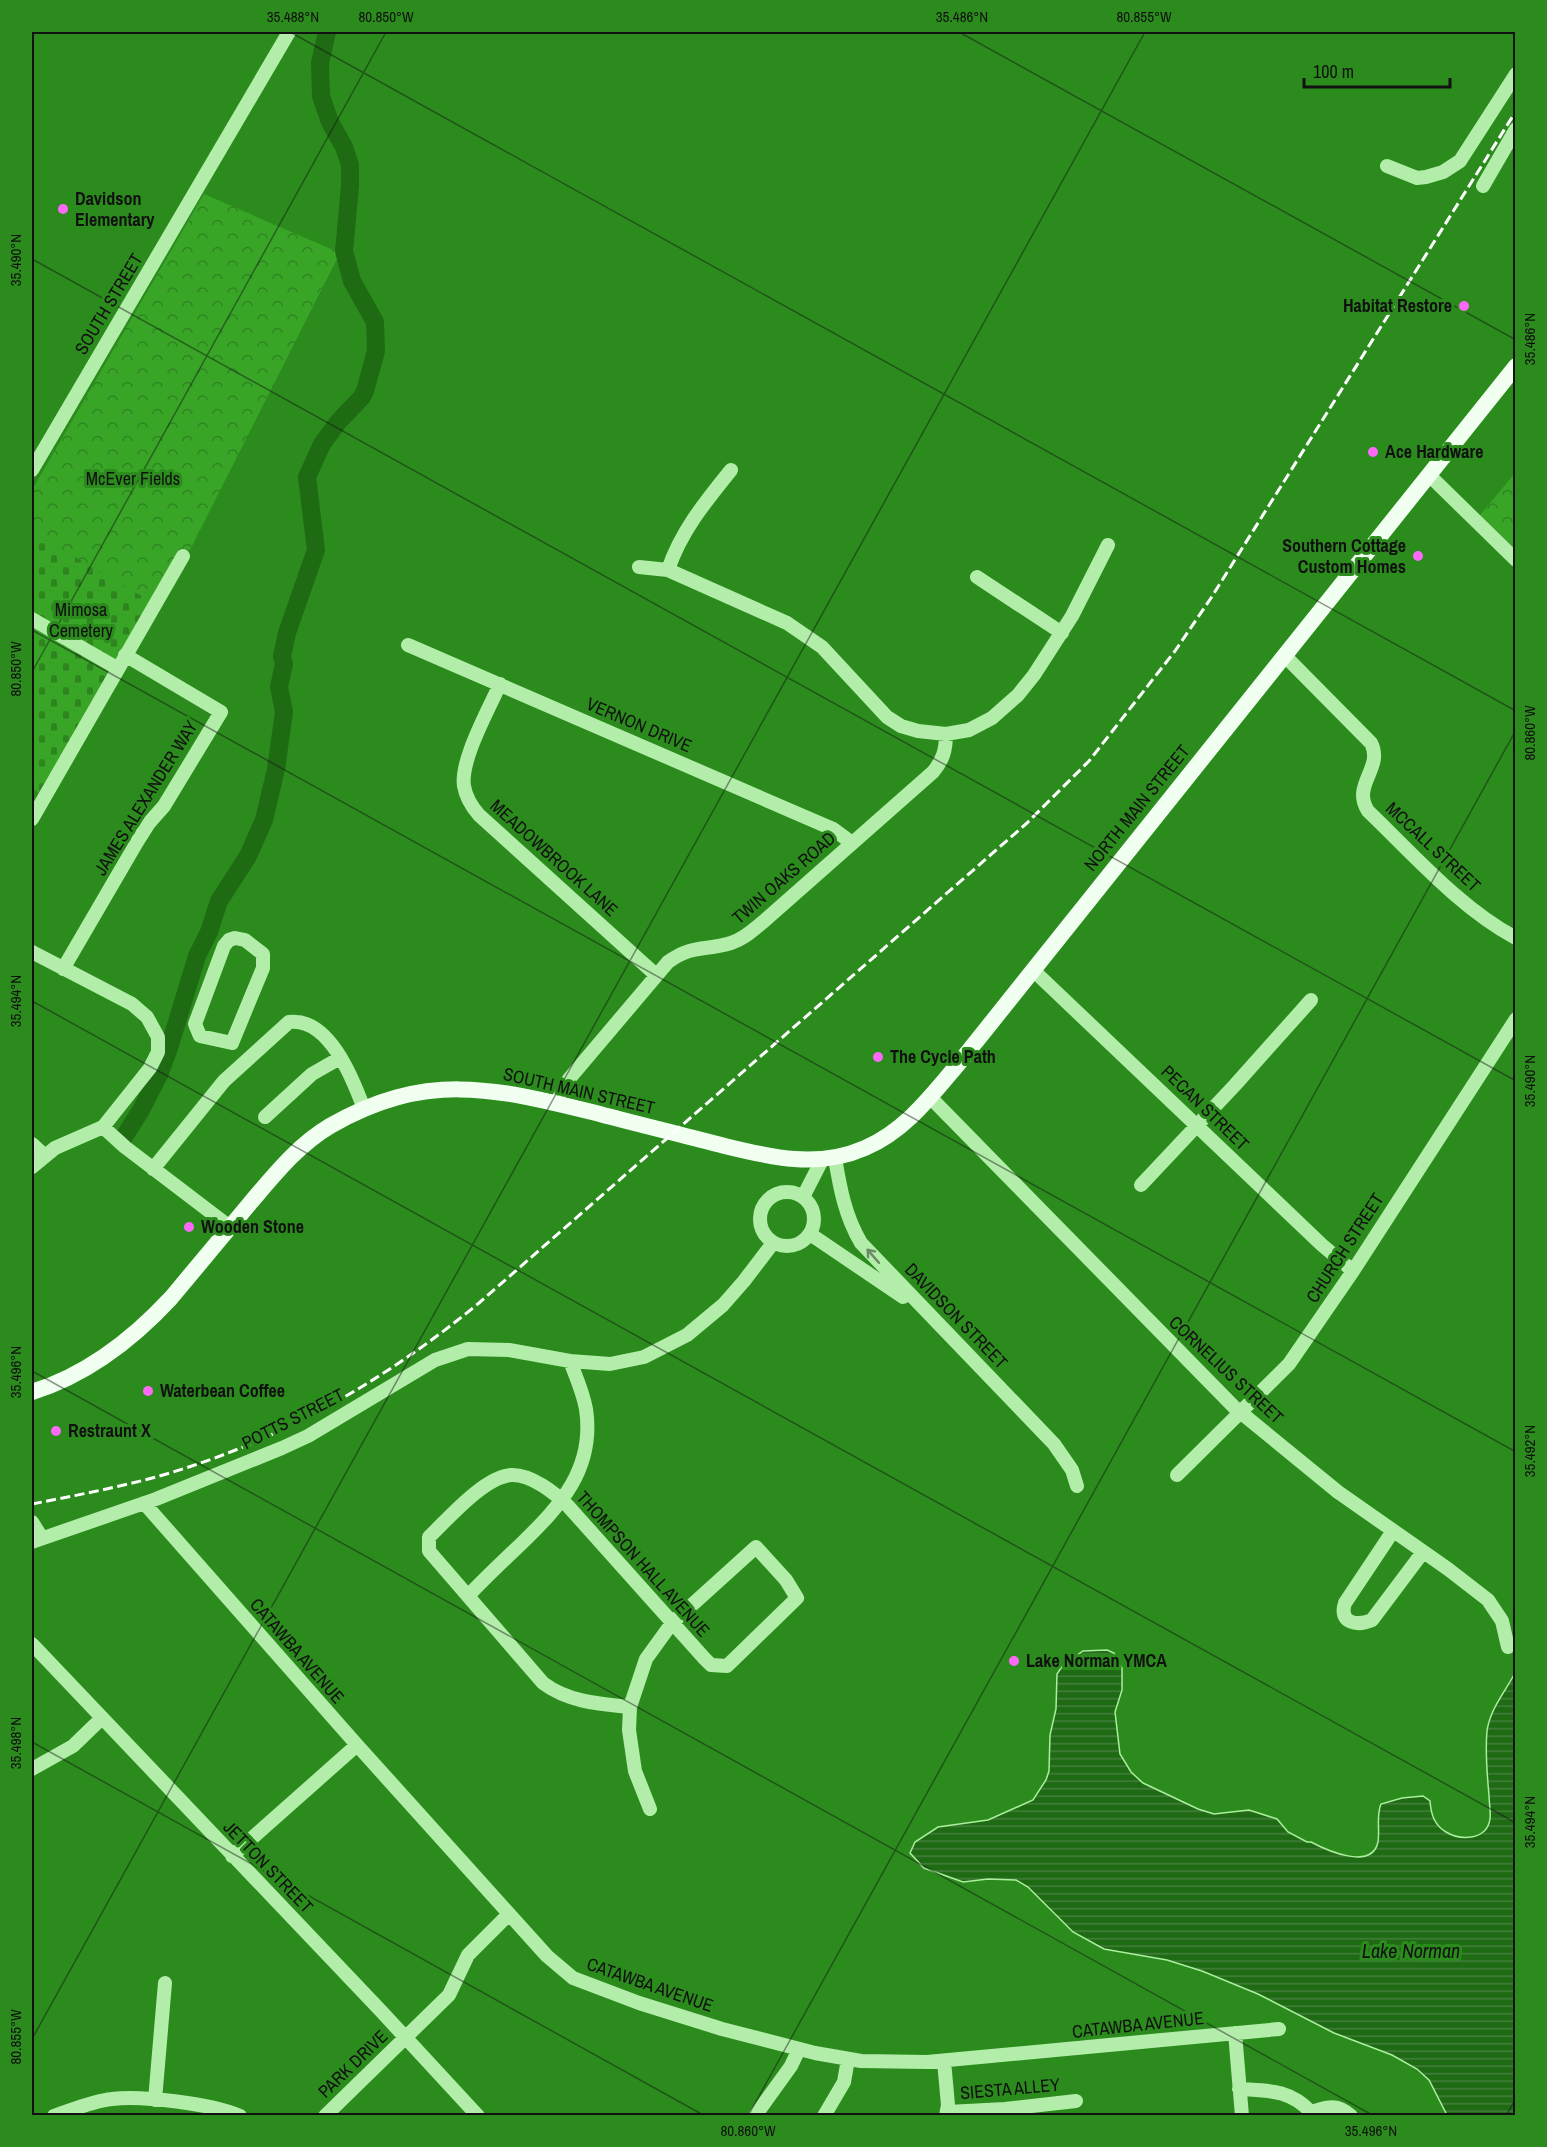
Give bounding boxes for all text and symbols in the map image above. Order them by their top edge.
text: 35.488°N [267,6,319,27]
text: 80.850°W [358,6,414,27]
text: 35.486°N [936,6,988,27]
text: 80.855°W [1116,6,1172,27]
scale bar [1304,51,1450,89]
text: 100 m [1313,59,1354,84]
place label: Davidson Elementary [75,186,155,232]
marker: Davidson Elementary [56,202,70,216]
text: 35.490°N [5,234,26,286]
street label: SOUTH STREET [68,248,149,359]
place label: Habitat Restore [1343,293,1452,318]
marker: Habitat Restore [1457,299,1471,313]
text: 35.486°N [1519,313,1540,365]
place label: Ace Hardware [1385,439,1483,464]
marker: Ace Hardware [1366,445,1380,459]
park label: McEver Fields [86,466,180,491]
place label: Southern Cottage Custom Homes [1282,533,1406,579]
marker: Southern Cottage Custom Homes [1411,549,1425,563]
park label: Mimosa Cemetery [49,597,114,643]
text: 80.850°W [5,641,26,697]
street label: VERNON DRIVE [583,691,696,758]
text: 80.860°W [1519,705,1540,761]
street label: JAMES ALEXANDER WAY [88,716,203,880]
street label: NORTH MAIN STREET [1078,739,1195,876]
street label: MEADOWBROOK LANE [485,793,624,922]
street label: MCCALL STREET [1380,796,1486,897]
street label: TWIN OAKS ROAD [727,826,841,930]
text: 35.494°N [5,975,26,1027]
place label: The Cycle Path [890,1044,996,1069]
marker: The Cycle Path [871,1050,885,1064]
text: 35.490°N [1519,1055,1540,1107]
street label: PECAN STREET [1156,1059,1255,1156]
street label: SOUTH MAIN STREET [501,1061,657,1120]
street label: CHURCH STREET [1300,1188,1389,1307]
place label: Wooden Stone [201,1214,304,1239]
marker: Wooden Stone [182,1220,196,1234]
one-way arrow [866,1248,879,1264]
street label: DAVIDSON STREET [899,1257,1013,1374]
street label: CORNELIUS STREET [1164,1310,1289,1429]
text: 35.496°N [5,1346,26,1398]
place label: Waterbean Coffee [160,1378,285,1403]
street label: POTTS STREET [237,1382,348,1455]
marker: Waterbean Coffee [141,1384,155,1398]
place label: Restraunt X [68,1418,151,1443]
marker: Restraunt X [49,1424,63,1438]
text: 35.492°N [1519,1425,1540,1477]
street label: THOMPSON HALL AVENUE [571,1485,716,1642]
street label: CATAWBA AVENUE [245,1593,350,1709]
place label: Lake Norman YMCA [1026,1648,1167,1673]
marker: Lake Norman YMCA [1007,1654,1021,1668]
text: 35.498°N [5,1717,26,1769]
text: 35.494°N [1519,1796,1540,1848]
street label: JETTON STREET [218,1815,319,1918]
water label: Lake Norman [1362,1937,1460,1964]
street label: CATAWBA AVENUE [584,1951,717,2018]
street label: CATAWBA AVENUE [1071,2005,1205,2044]
text: 80.855°W [5,2009,26,2065]
street label: PARK DRIVE [312,2024,393,2103]
street label: SIESTA ALLEY [959,2072,1061,2105]
text: 80.860°W [720,2120,776,2141]
text: 35.496°N [1345,2120,1397,2141]

